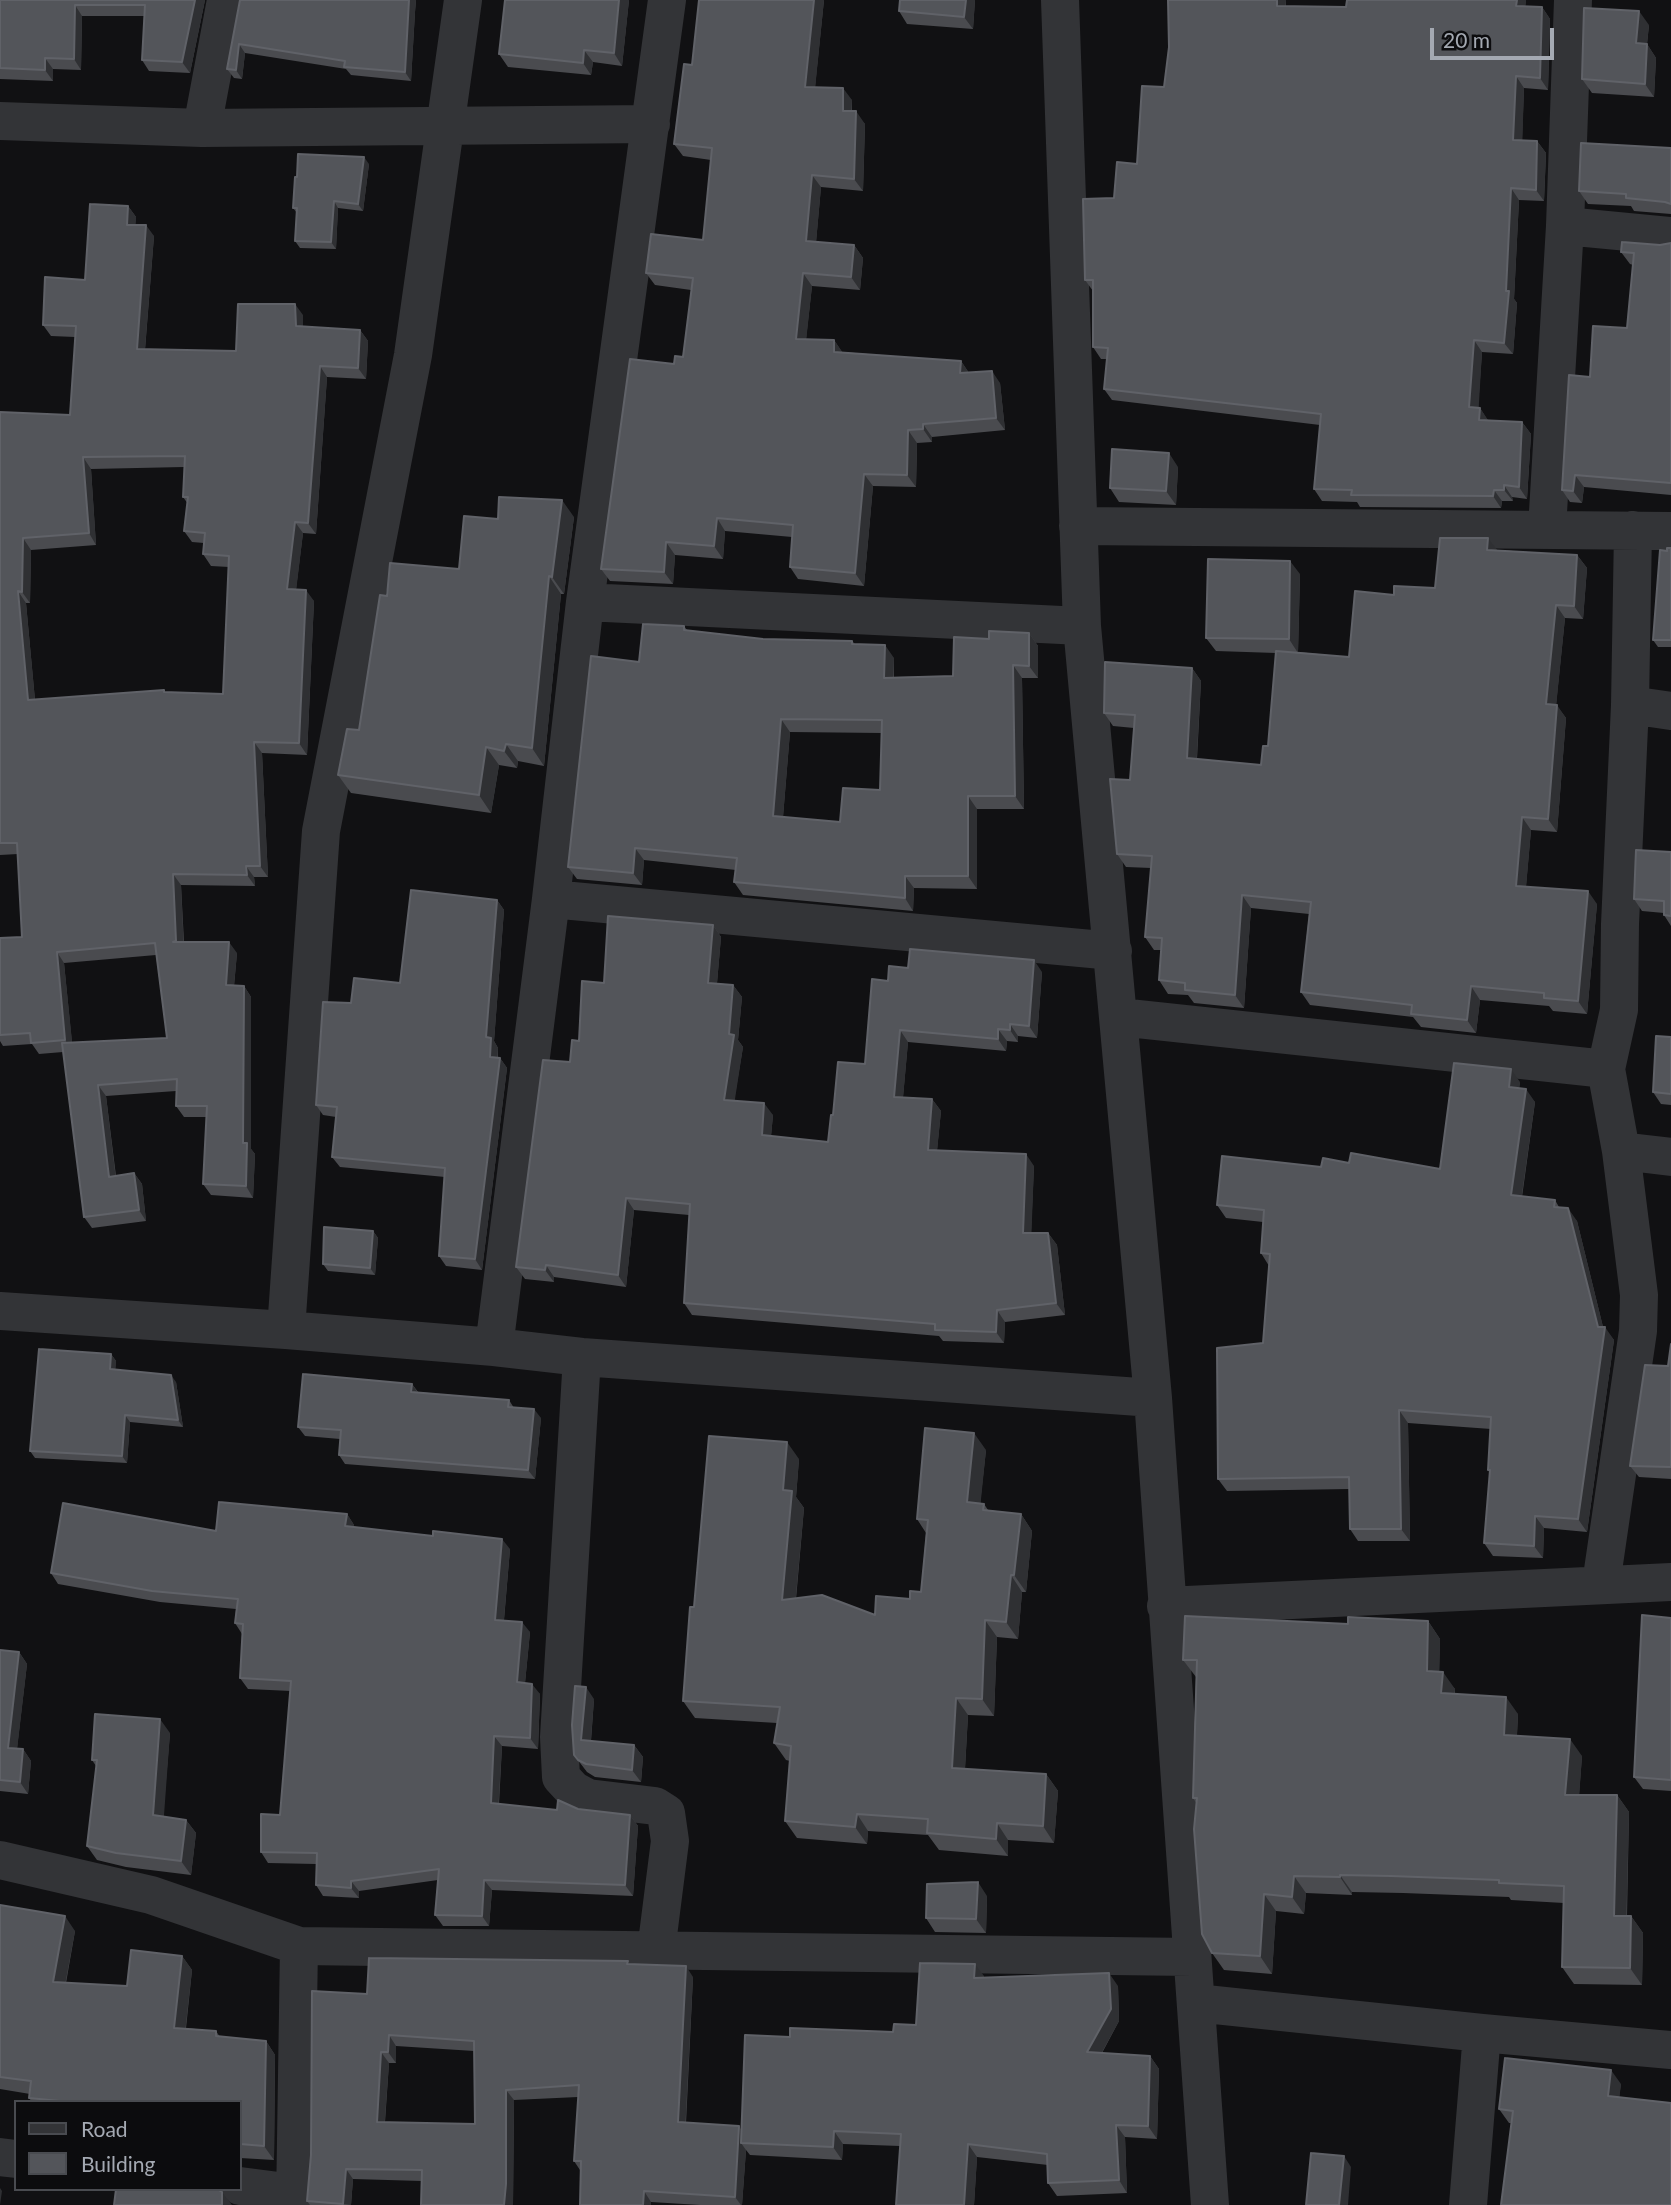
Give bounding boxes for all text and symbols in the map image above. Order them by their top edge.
scale bar [1433,14,1557,58]
text: 20 m [1443,27,1490,52]
legend [14,2100,242,2191]
text: Road [81,2116,128,2141]
text: Building [81,2151,156,2176]

